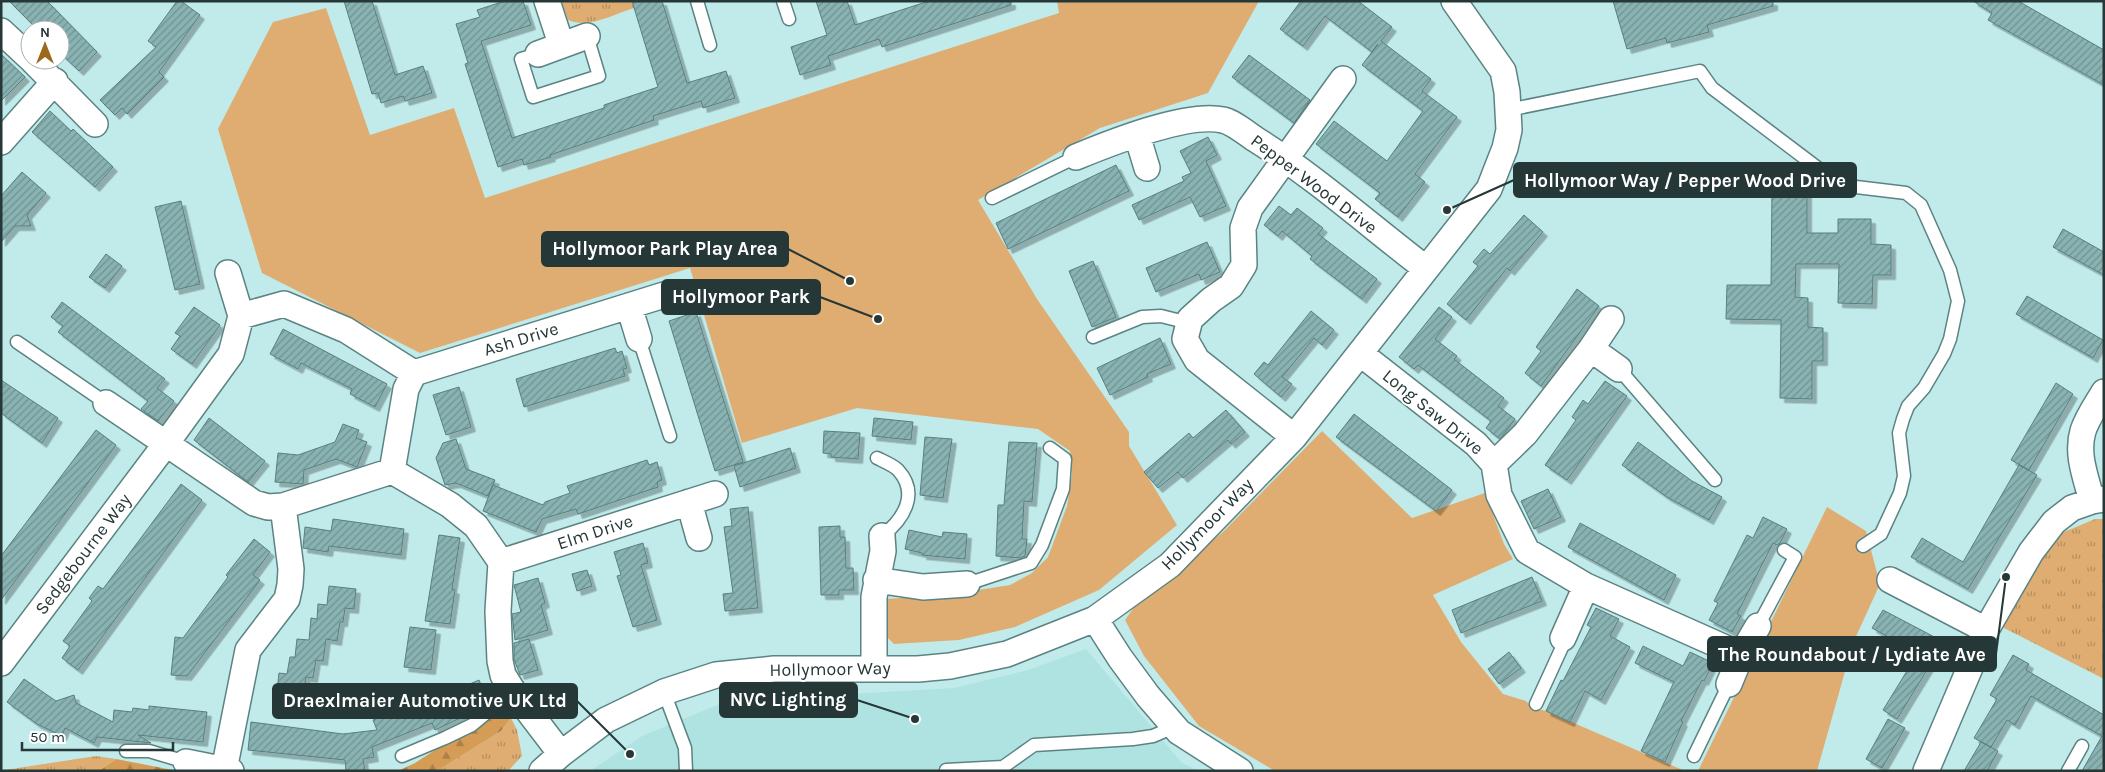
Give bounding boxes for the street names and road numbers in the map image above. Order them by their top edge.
street label: Pepper Wood Drive [1247,129,1381,239]
street label: Ash Drive [481,317,561,361]
street label: Long Saw Drive [1378,365,1488,459]
street label: Hollymoor Way [1156,473,1258,575]
street label: Sedgebourne Way [30,488,136,619]
street label: Elm Drive [554,509,636,555]
street label: Hollymoor Way [769,657,892,681]

